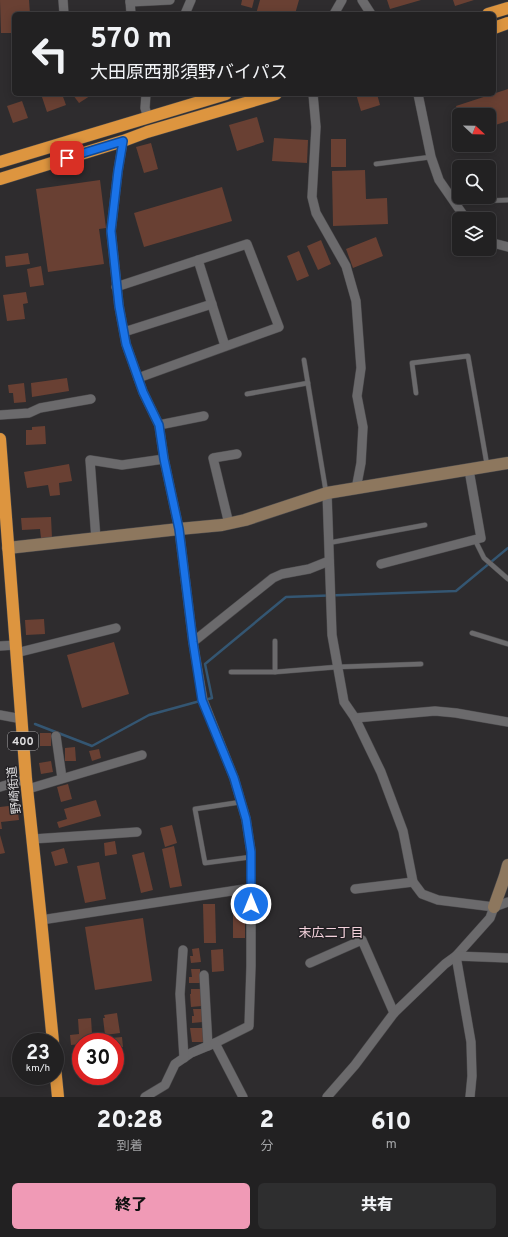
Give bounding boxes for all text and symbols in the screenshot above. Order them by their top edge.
text: 570 m [90,22,172,58]
icon: left [24,28,76,80]
text: 大田原西那須野バイパス [90,62,288,85]
north arrow [452,108,496,152]
map controls [452,108,496,256]
pin [50,141,84,175]
icon: arrive [56,147,78,169]
button: search [452,160,496,204]
button: layers [452,212,496,256]
road number: 400 [8,732,38,750]
street label: 野崎街道 [5,765,25,815]
position arrow [230,883,272,925]
district label: 末広二丁目 [298,926,364,942]
speed limit sign: 30 [72,1033,124,1085]
text: 23 [26,1041,50,1067]
text: km/h [26,1062,50,1075]
text: 20:28 [97,1106,163,1136]
text: 2 [260,1106,274,1136]
text: 610 [371,1108,411,1138]
text: m [386,1137,397,1153]
text: 到着 [117,1139,143,1155]
text: 分 [260,1139,273,1155]
button: 終了 [12,1183,250,1229]
button: 共有 [258,1183,496,1229]

